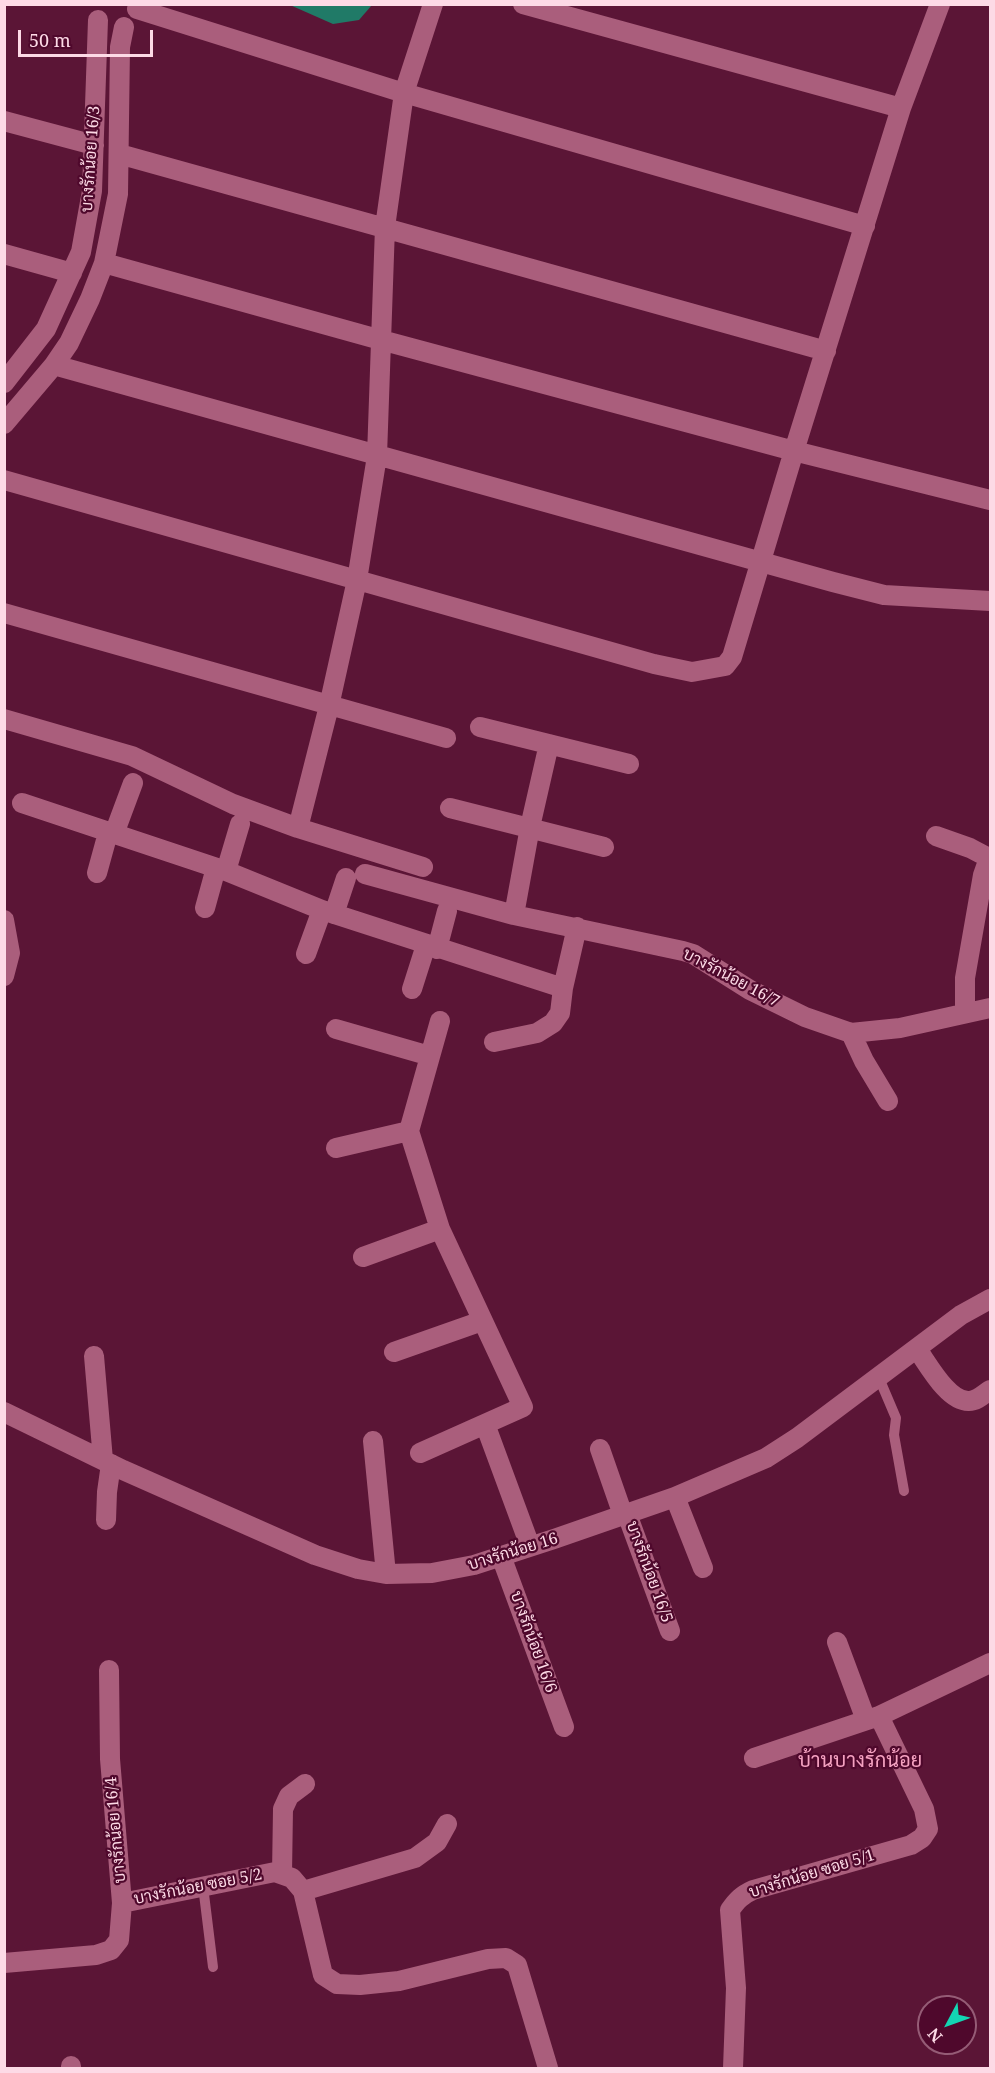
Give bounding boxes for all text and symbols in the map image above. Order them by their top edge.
scale bar [21,18,156,56]
text: 50 m [29,28,71,52]
street label: บางรักน้อย 16/3 [78,105,104,213]
street label: บางรักน้อย 16/7 [679,944,783,1012]
street label: บางรักน้อย 16/5 [622,1519,676,1625]
street label: บางรักน้อย 16 [466,1529,560,1575]
street label: บางรักน้อย 16/6 [506,1589,560,1695]
district label: บ้านบางรักน้อย [798,1749,922,1773]
street label: บางรักน้อย 16/4 [102,1776,130,1884]
street label: บางรักน้อย ซอย 5/1 [747,1846,877,1902]
street label: บางรักน้อย ซอย 5/2 [132,1865,264,1909]
north arrow [917,1995,977,2055]
text: N [922,2024,947,2047]

